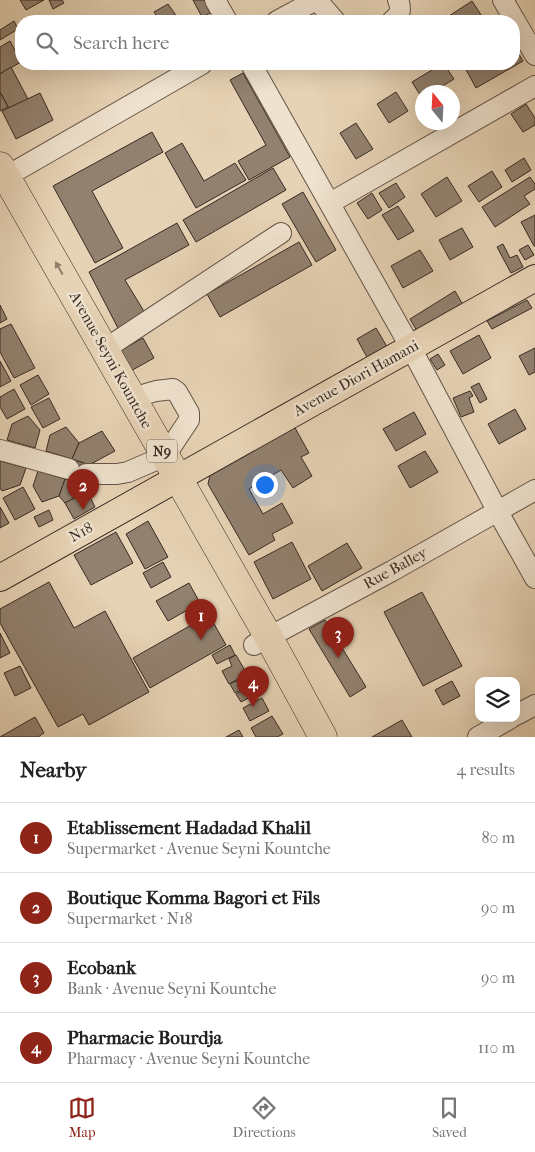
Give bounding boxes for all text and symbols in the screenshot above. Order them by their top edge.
search box [15,15,520,70]
icon: search [33,29,61,57]
text: Search here [73,32,169,54]
north arrow [415,85,460,130]
one-way arrow [55,260,63,275]
street label: Avenue Seyni Kountche [65,288,156,432]
street label: Avenue Diori Hamani [289,336,422,420]
road number: N9 [147,440,177,462]
pin: 2 [67,469,99,510]
your location [252,472,278,498]
street label: N18 [66,518,96,546]
street label: Rue Balley [360,543,431,593]
pin: 1 [185,599,217,640]
pin: 3 [322,617,354,658]
pin: 4 [237,666,269,707]
map controls [475,677,520,722]
button: layers [475,677,520,722]
text: Nearby [20,758,86,782]
text: 4 results [457,760,515,779]
text: Etablissement Hadadad Khalil [67,817,311,839]
text: 1 [33,828,39,847]
text: 80 m [481,828,515,847]
text: Supermarket · Avenue Seyni Kountche [67,839,331,858]
text: Boutique Komma Bagori et Fils [67,887,320,909]
text: 2 [32,898,40,917]
text: 90 m [481,898,515,917]
text: Supermarket · N18 [67,909,193,928]
text: Ecobank [67,957,136,979]
text: 3 [33,968,39,987]
text: 90 m [481,968,515,987]
text: Bank · Avenue Seyni Kountche [67,979,276,998]
text: Pharmacie Bourdja [67,1027,222,1049]
text: 4 [31,1038,41,1057]
text: 110 m [478,1038,515,1057]
text: Pharmacy · Avenue Seyni Kountche [67,1049,310,1068]
tab: Map [68,1094,96,1141]
tab: Directions [233,1094,296,1141]
tab: Saved [432,1094,467,1141]

